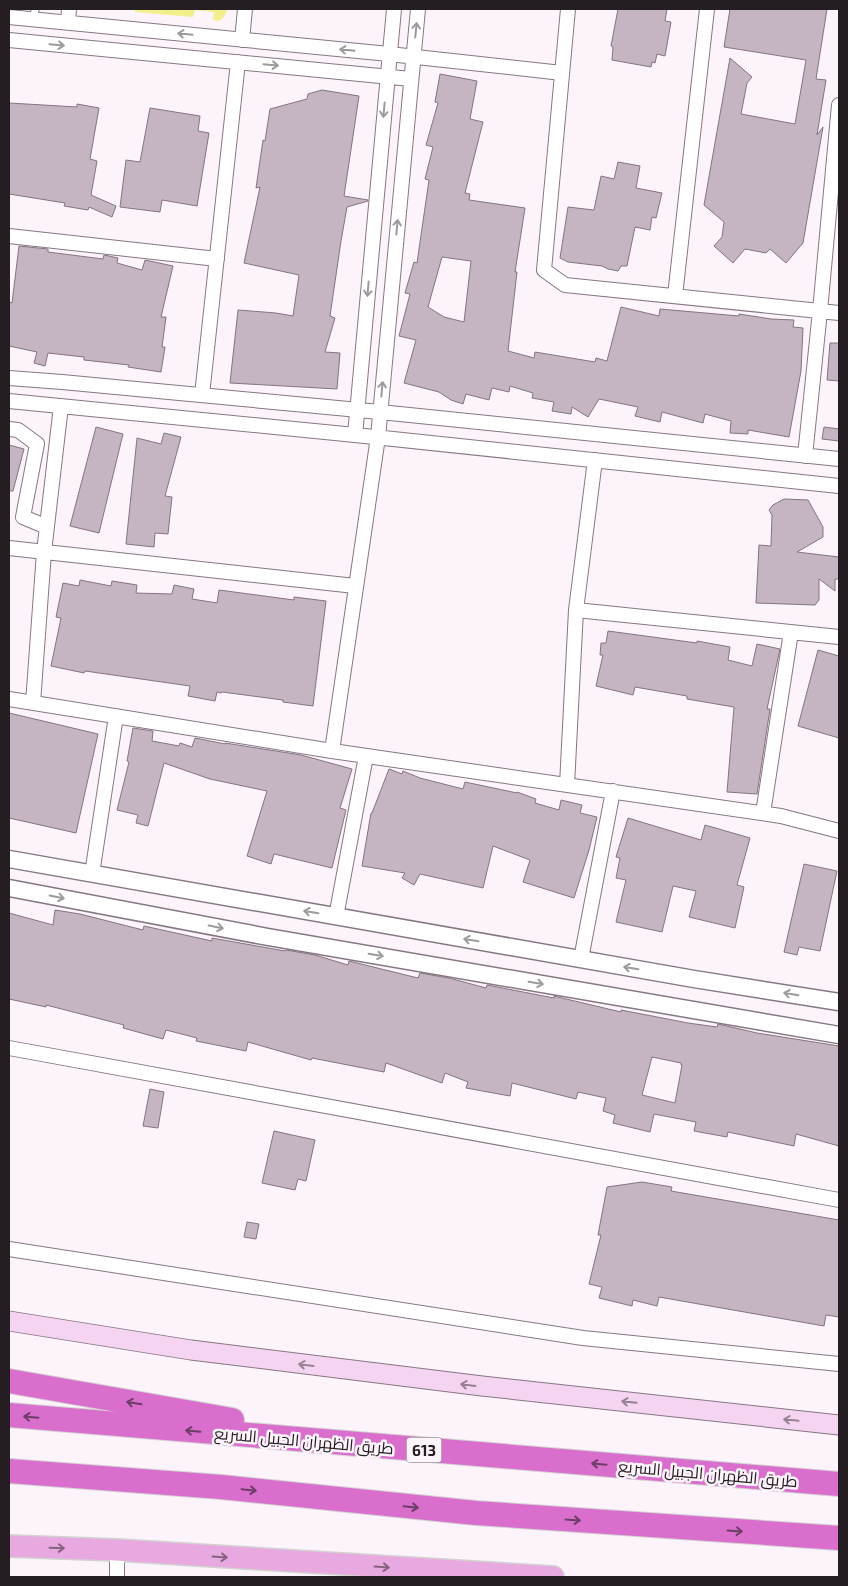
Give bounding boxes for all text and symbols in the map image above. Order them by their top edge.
one-way arrow [411,23,421,39]
one-way arrow [178,29,194,39]
one-way arrow [49,40,65,50]
one-way arrow [339,45,355,54]
one-way arrow [263,61,279,70]
one-way arrow [379,101,389,117]
one-way arrow [392,219,402,235]
one-way arrow [363,281,373,297]
one-way arrow [377,381,387,397]
one-way arrow [48,892,64,902]
one-way arrow [303,907,319,917]
one-way arrow [208,923,224,932]
one-way arrow [463,935,479,945]
one-way arrow [368,951,384,961]
one-way arrow [623,962,639,972]
one-way arrow [528,978,544,988]
one-way arrow [783,989,799,999]
one-way arrow [299,1360,315,1370]
one-way arrow [460,1379,476,1389]
one-way arrow [126,1397,142,1407]
one-way arrow [622,1397,638,1407]
one-way arrow [23,1412,39,1421]
one-way arrow [783,1415,799,1425]
street label: طريق الظهران الجبيل السريع [213,1423,394,1460]
one-way arrow [185,1426,201,1435]
road number: 613 [406,1438,442,1462]
street label: طريق الظهران الجبيل السريع [617,1456,798,1493]
one-way arrow [591,1460,607,1469]
one-way arrow [241,1485,257,1495]
one-way arrow [403,1502,419,1511]
one-way arrow [565,1515,581,1524]
one-way arrow [727,1526,743,1536]
one-way arrow [49,1543,65,1553]
one-way arrow [211,1552,227,1561]
one-way arrow [374,1562,390,1571]

